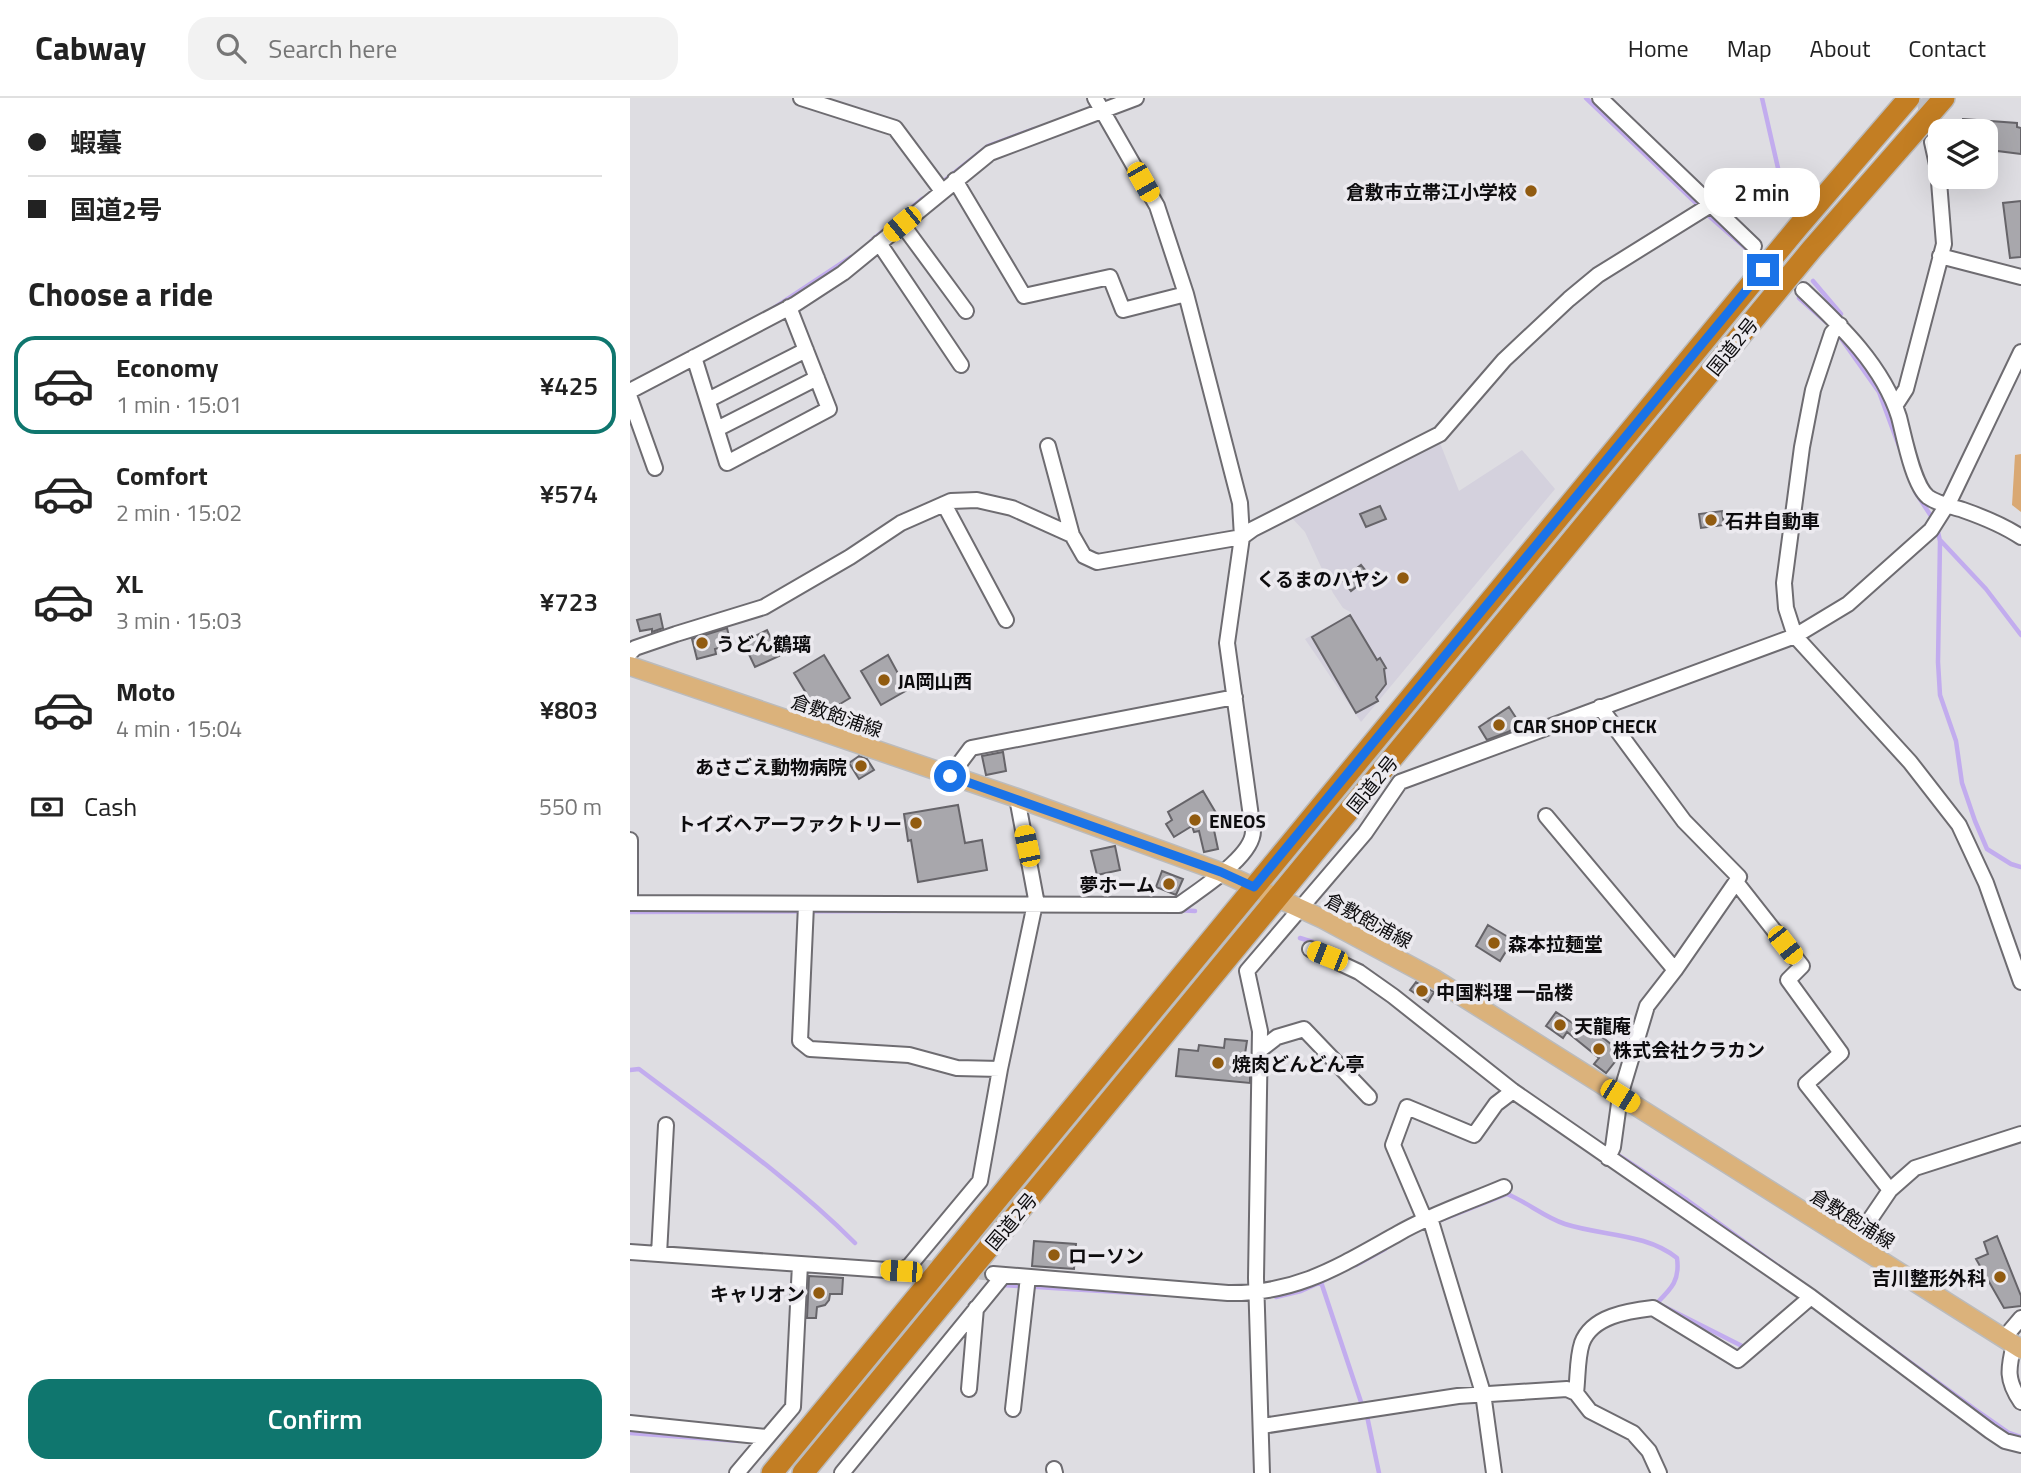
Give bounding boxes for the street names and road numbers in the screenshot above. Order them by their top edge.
street label: 国道2号 [1699,311,1765,381]
street label: 倉敷飽浦線 [787,686,887,744]
street label: 国道2号 [1339,749,1405,819]
street label: 倉敷飽浦線 [1320,885,1418,955]
street label: 倉敷飽浦線 [1805,1181,1901,1255]
street label: 国道2号 [978,1186,1044,1256]

